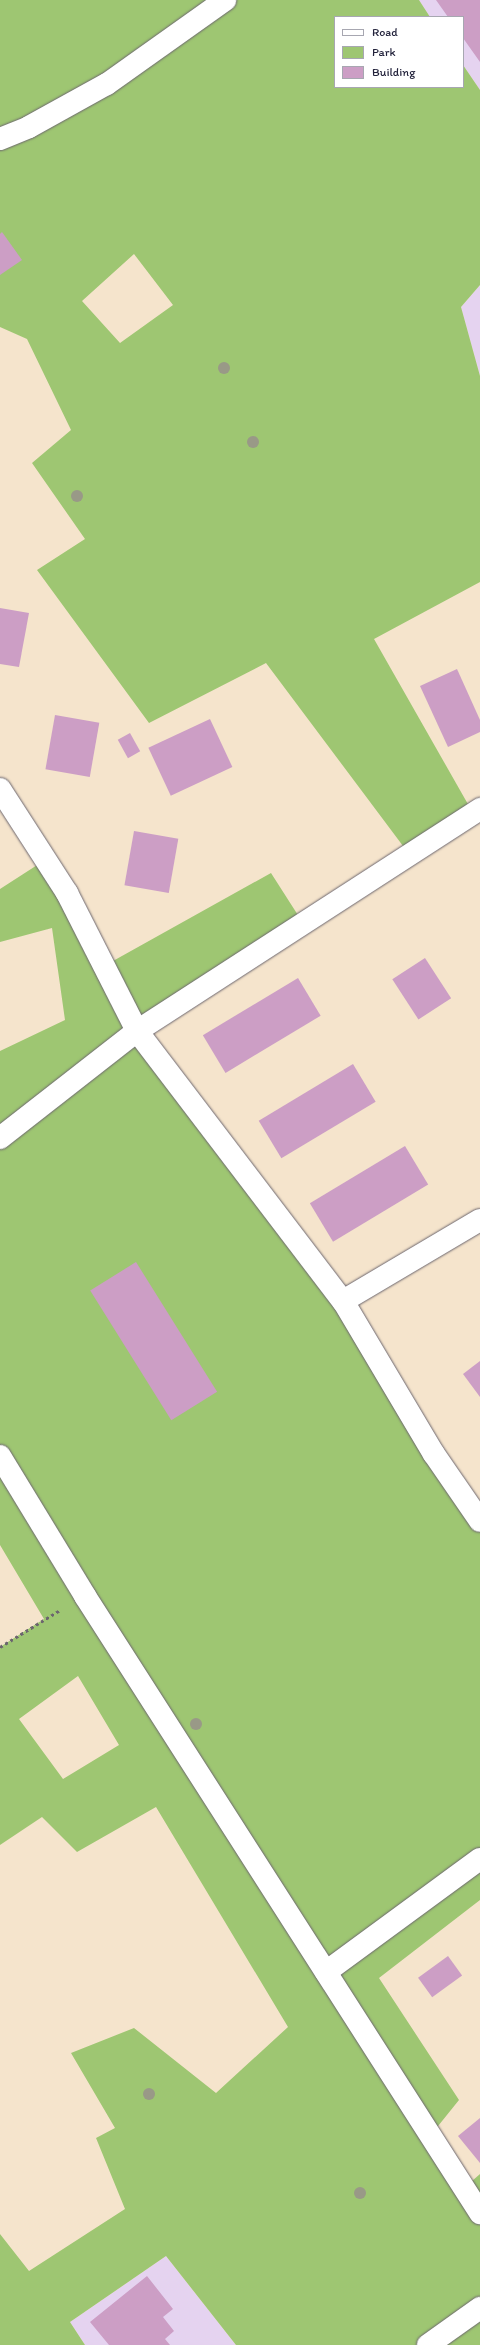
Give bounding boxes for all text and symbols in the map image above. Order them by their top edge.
legend [334,16,464,88]
text: Road [372,25,398,39]
text: Park [372,45,396,59]
text: Building [372,65,415,79]

